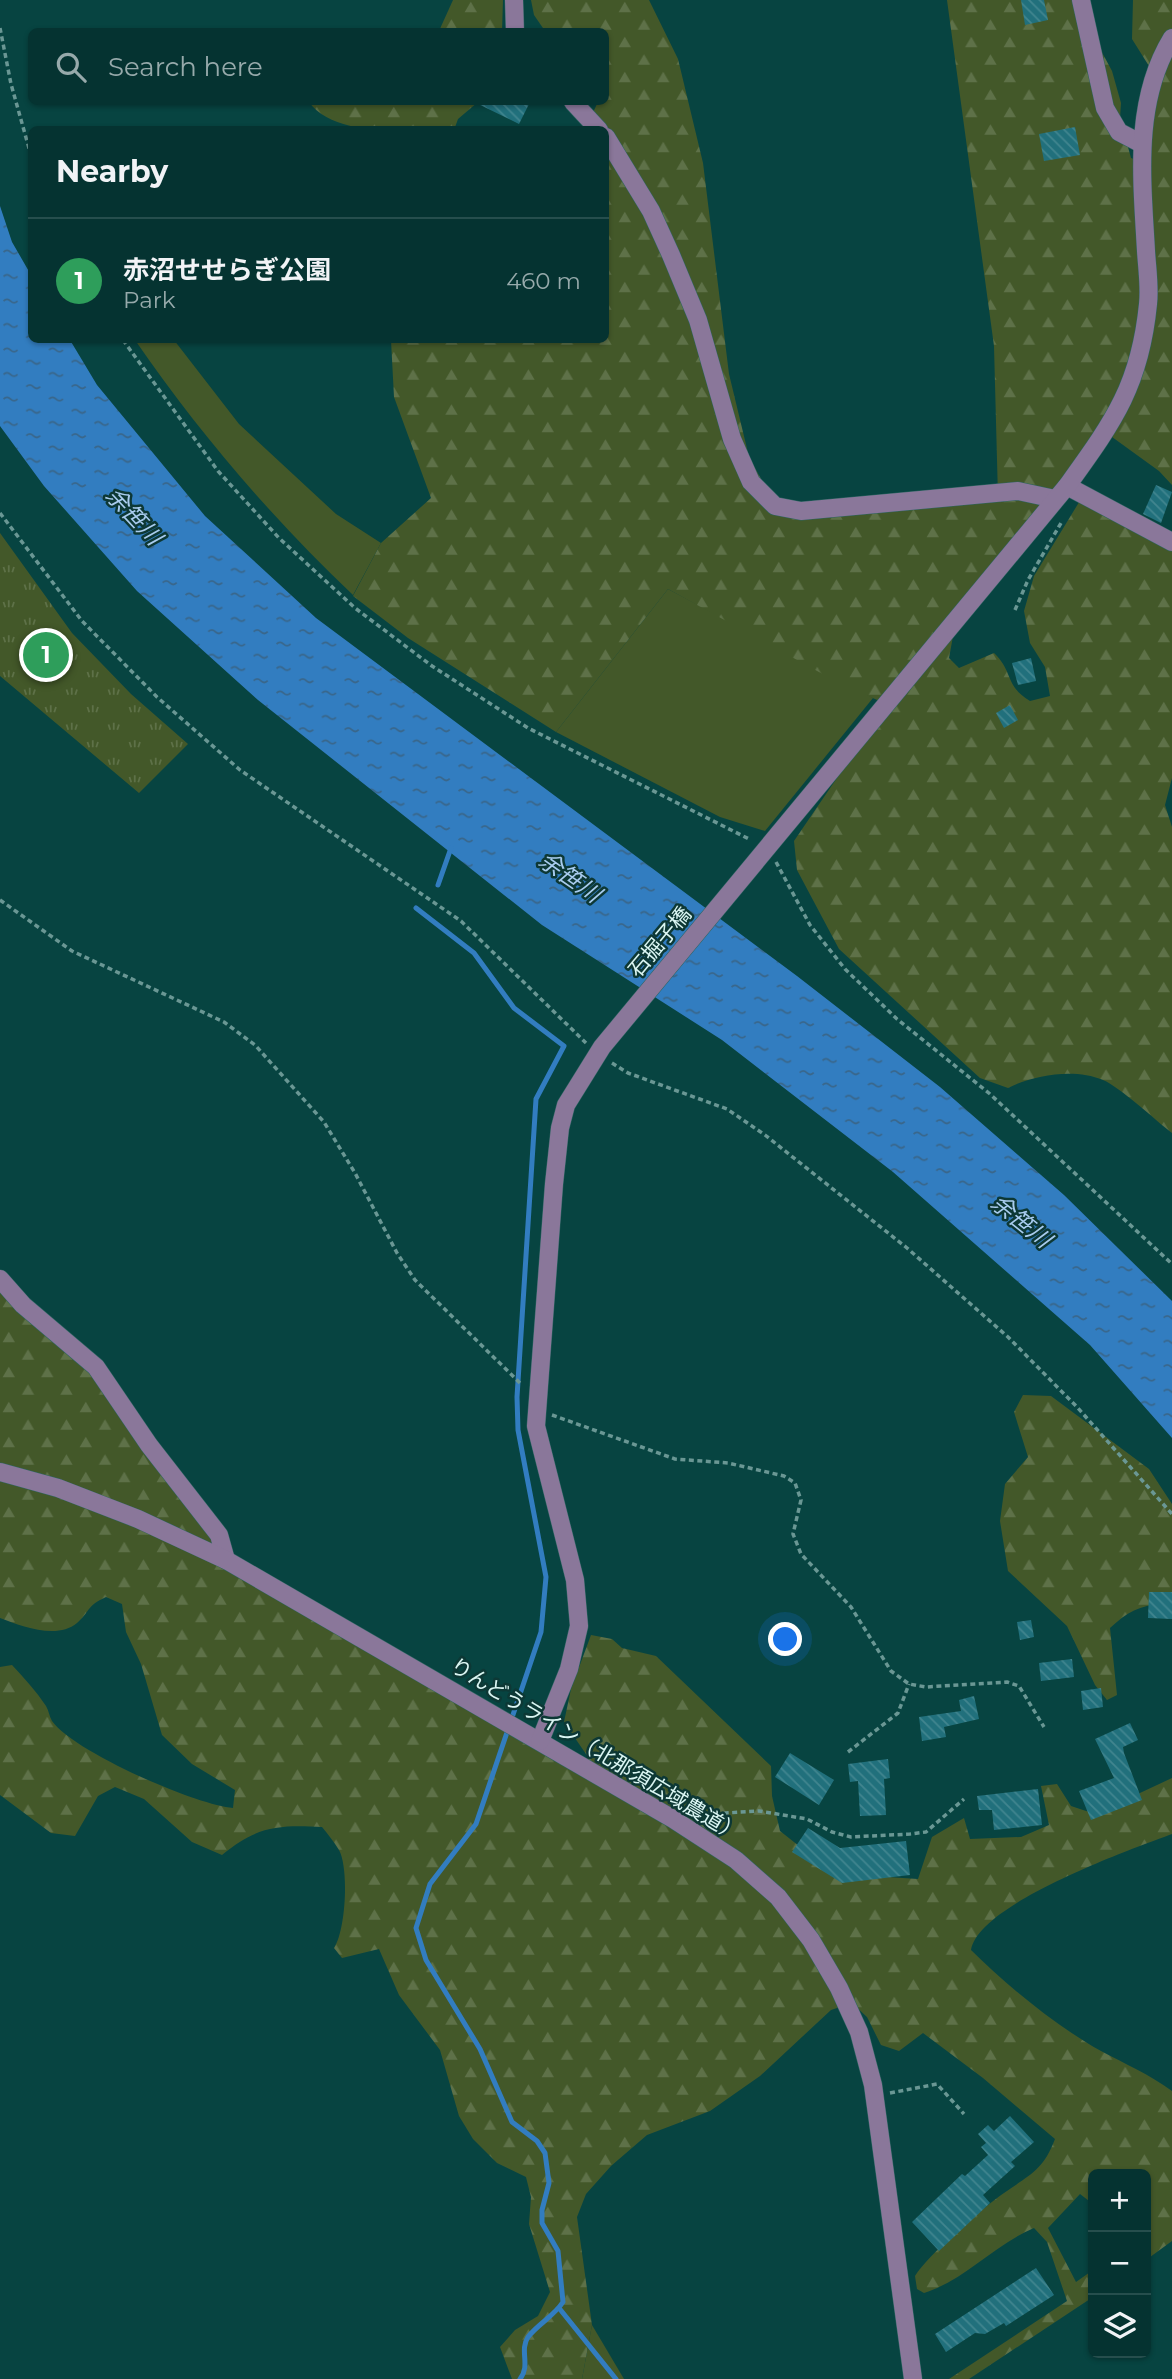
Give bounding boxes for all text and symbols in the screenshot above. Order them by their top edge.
search box [28,28,609,105]
icon: search [52,48,90,86]
text: Search here [108,51,263,83]
text: Nearby [56,153,168,190]
text: 赤沼せせらぎ公園 [123,254,331,286]
text: 1 [74,267,84,295]
text: 460 m [506,267,581,295]
text: Park [123,286,176,314]
water label: 余笹川 [100,481,170,553]
pin: 1 [23,629,69,681]
water label: 余笹川 [534,846,609,910]
street label: 石掘子橋 [623,901,696,982]
water label: 余笹川 [985,1188,1059,1255]
your location [768,1622,802,1656]
street label: りんどうライン（北那須広域農道） [446,1652,746,1847]
map controls [1088,2169,1151,2358]
button: + [1088,2169,1151,2232]
button: − [1088,2232,1151,2295]
button: layers [1088,2295,1151,2358]

